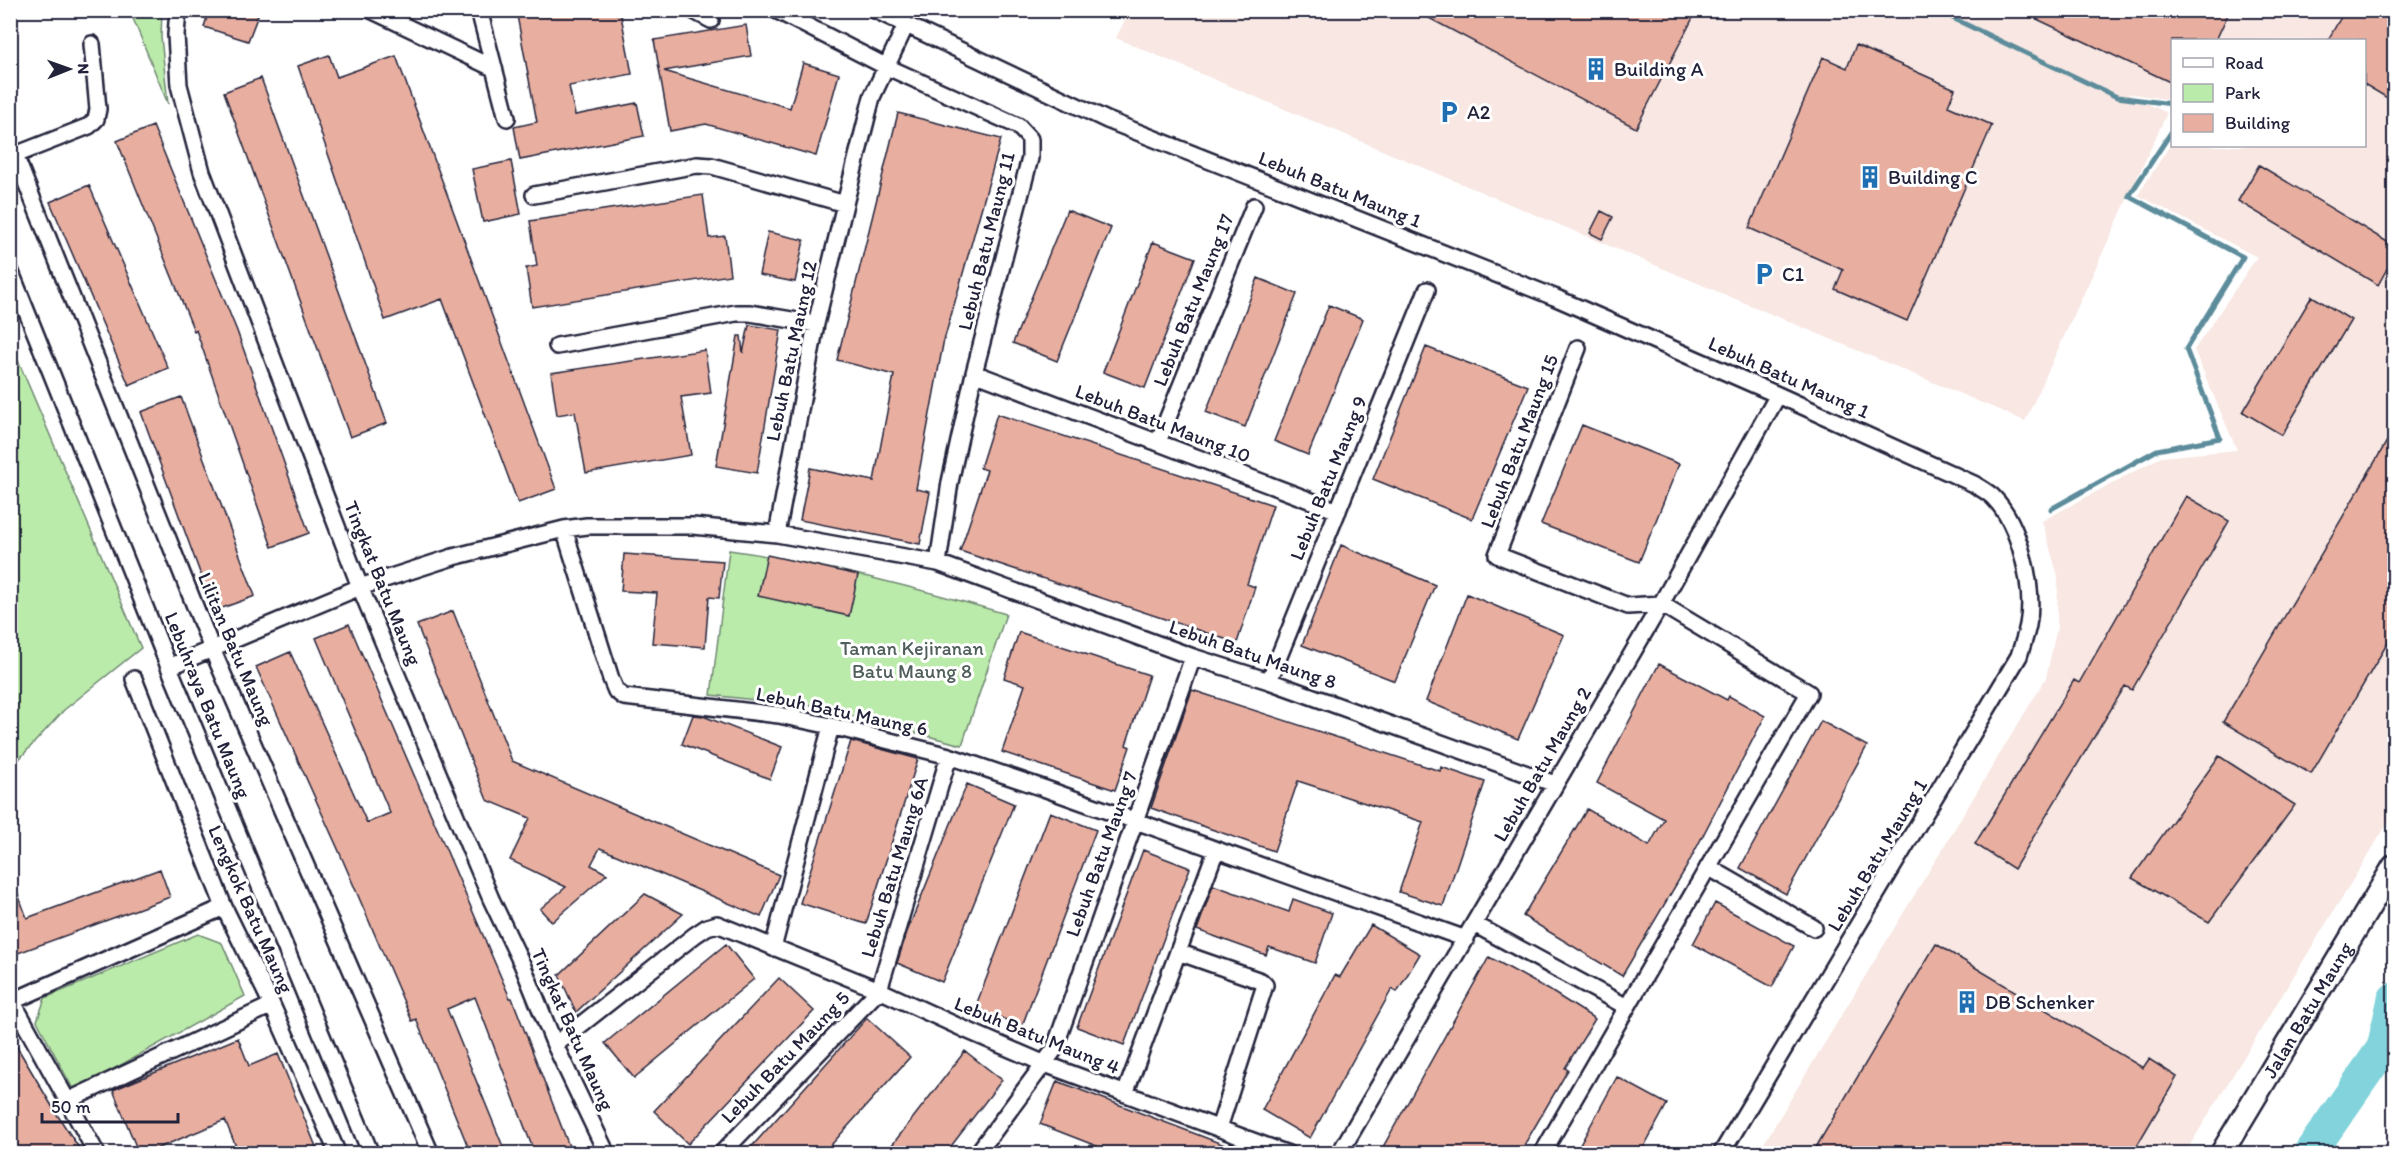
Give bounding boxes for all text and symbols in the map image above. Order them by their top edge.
north arrow [39,39,99,99]
legend [2171,39,2366,147]
text: Road [2225,52,2264,74]
building icon: Building A [1583,56,1609,82]
place label: Building A [1614,57,1704,81]
text: N [74,63,93,74]
text: Park [2225,82,2260,104]
parking icon: A2 [1436,99,1462,125]
place label: A2 [1467,100,1491,124]
text: Building [2225,112,2291,134]
street label: Lebuh Batu Maung 1 [1255,145,1425,233]
street label: Lebuh Batu Maung 11 [952,149,1020,333]
building icon: Building C [1857,164,1883,190]
place label: Building C [1888,165,1978,189]
street label: Lebuh Batu Maung 17 [1148,210,1239,390]
street label: Lebuh Batu Maung 12 [760,258,822,444]
parking icon: C1 [1751,261,1777,287]
place label: C1 [1782,262,1804,286]
street label: Lebuh Batu Maung 1 [1705,331,1873,423]
street label: Lebuh Batu Maung 15 [1475,351,1563,531]
street label: Lebuh Batu Maung 10 [1072,378,1254,468]
street label: Lebuh Batu Maung 9 [1284,392,1372,564]
street label: Tingkat Batu Maung [339,497,427,669]
street label: Lilitan Batu Maung [193,569,279,730]
street label: Lebuhraya Batu Maung [160,608,257,802]
street label: Lebuh Batu Maung 8 [1166,614,1340,694]
park label: Taman Kejiranan Batu Maung 8 [840,636,984,683]
street label: Lebuh Batu Maung 6 [754,681,930,741]
street label: Lebuh Batu Maung 2 [1488,682,1596,846]
street label: Lebuh Batu Maung 7 [1060,768,1142,940]
street label: Lebuh Batu Maung 6A [855,774,933,960]
street label: Lebuh Batu Maung 1 [1822,774,1932,936]
street label: Lengkok Batu Maung [203,821,299,997]
street label: Jalan Batu Maung [2257,937,2358,1082]
street label: Tingkat Batu Maung [526,944,620,1115]
street label: Lebuh Batu Maung 5 [716,986,854,1128]
building icon: DB Schenker [1954,989,1980,1015]
place label: DB Schenker [1985,990,2095,1014]
street label: Lebuh Batu Maung 4 [951,991,1123,1079]
scale bar [42,1086,178,1124]
text: 50 m [51,1096,91,1118]

